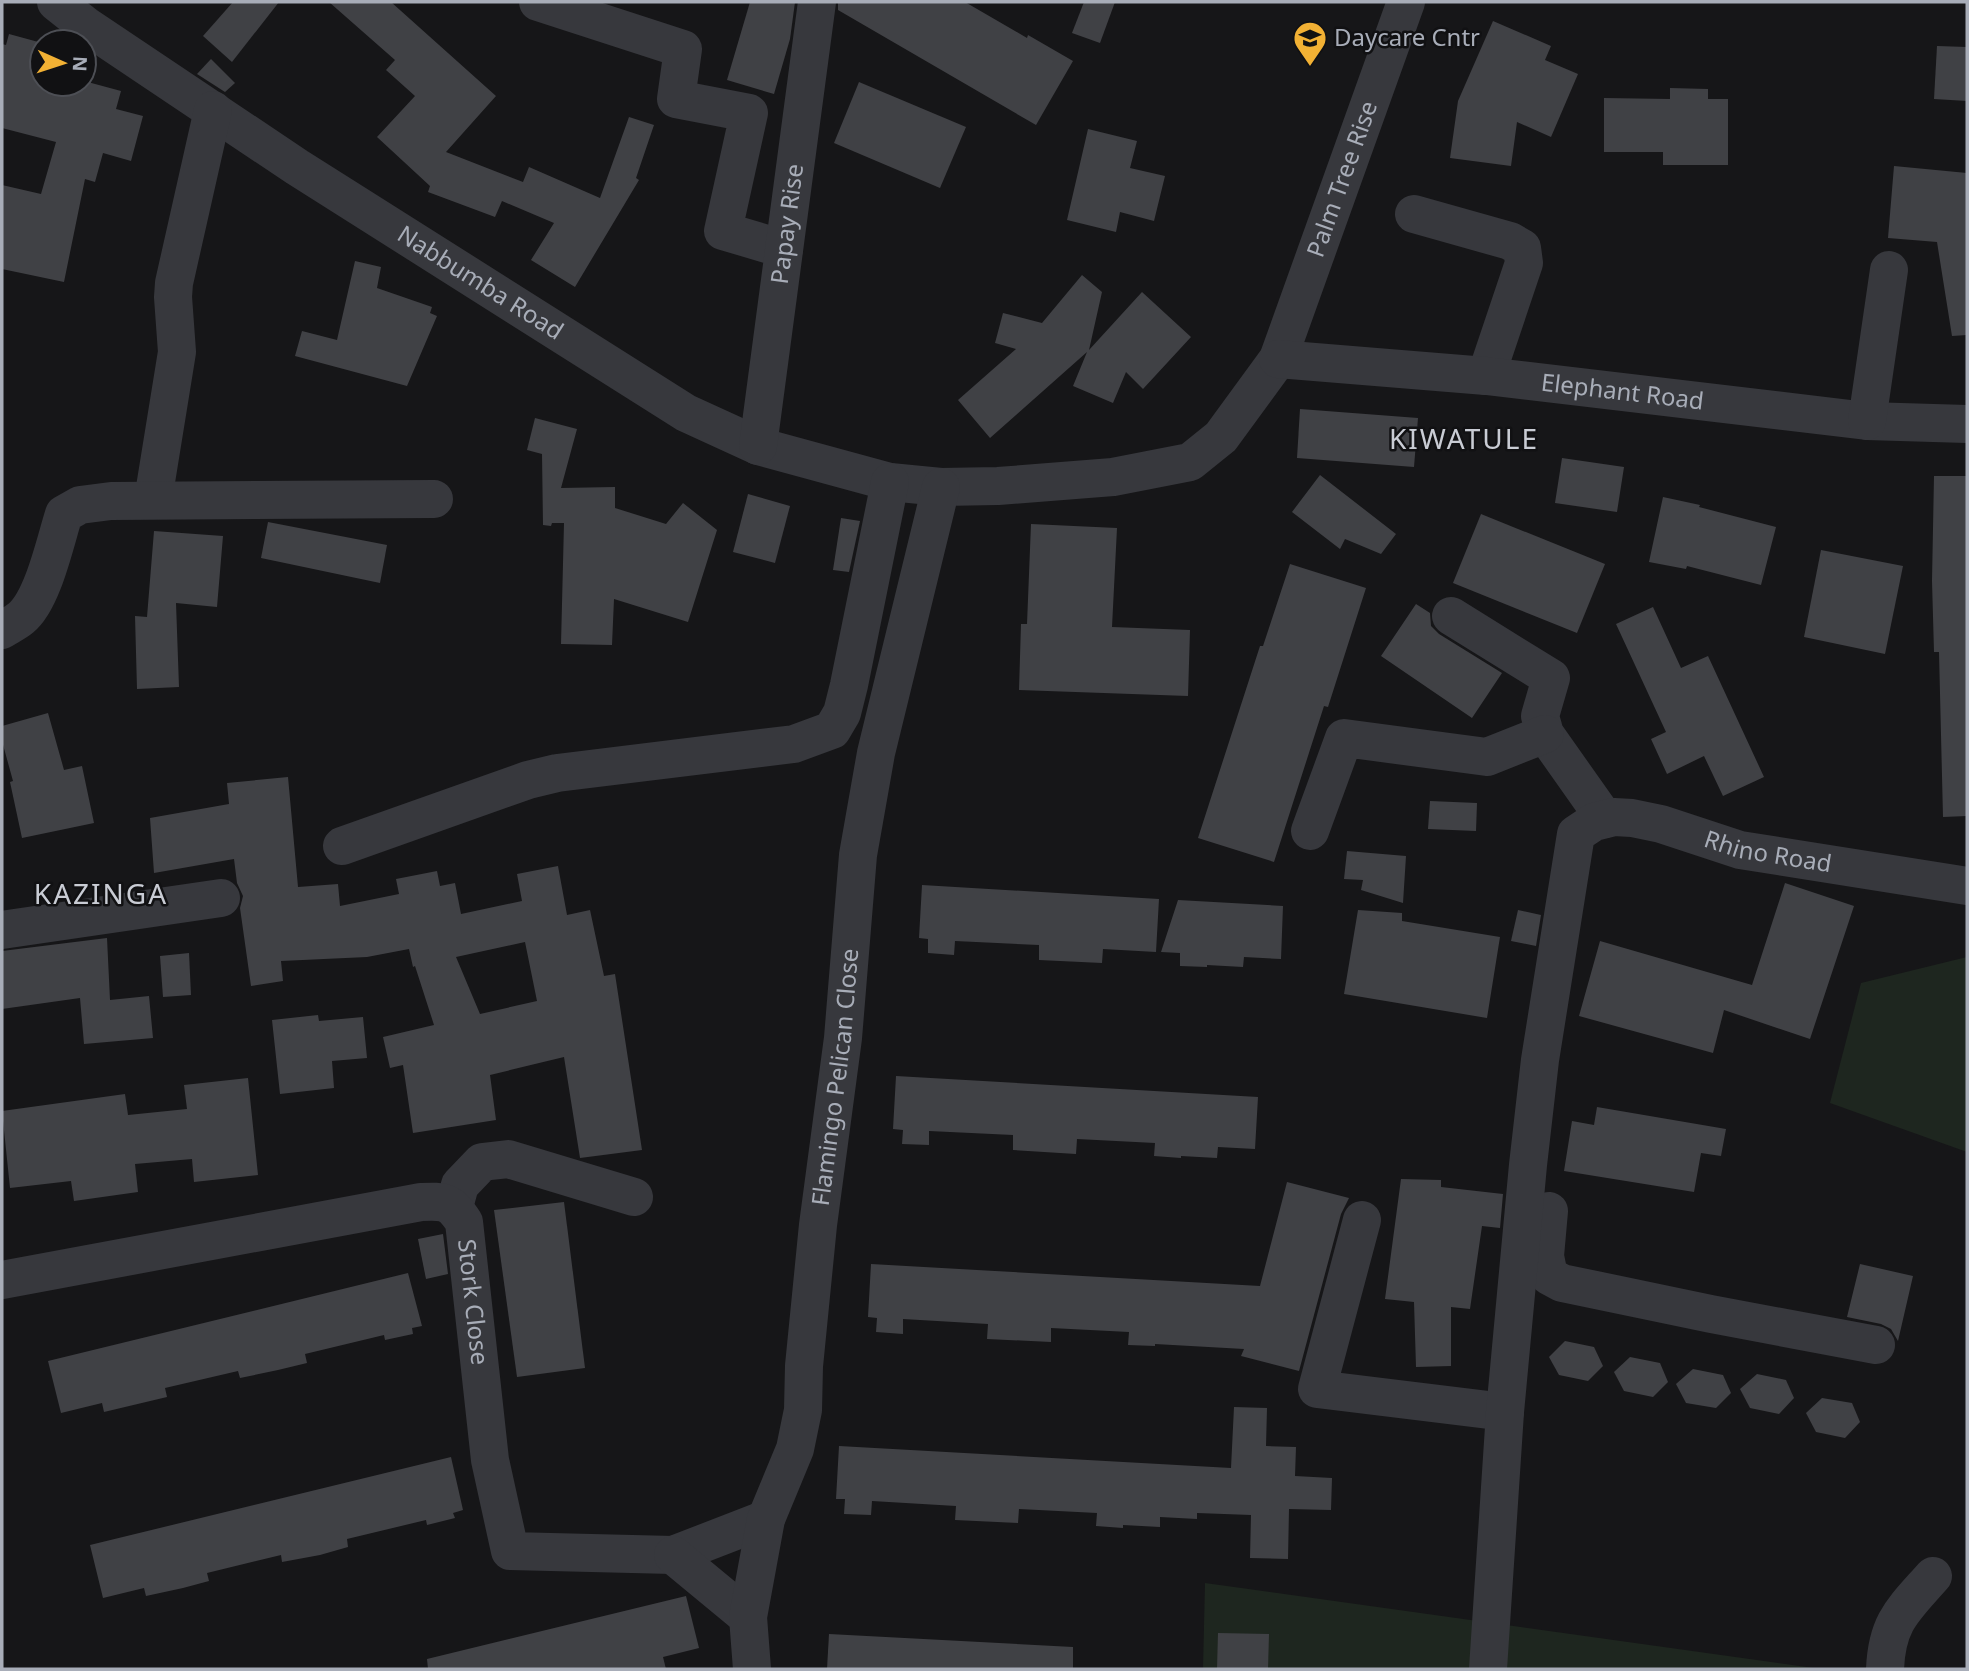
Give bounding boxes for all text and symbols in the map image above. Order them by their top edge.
school or university icon: Daycare Cntr [1291,19,1329,68]
place label: Daycare Cntr [1334,20,1480,53]
north arrow [28,28,98,98]
text: N [67,55,93,72]
street label: Palm Tree Rise [1298,96,1384,261]
street label: Papay Rise [762,162,810,286]
street label: Nabbumba Road [392,217,570,347]
street label: Elephant Road [1539,365,1706,417]
district label: KIWATULE [1389,419,1539,457]
street label: Rhino Road [1700,821,1834,879]
district label: KAZINGA [34,874,168,912]
street label: Flamingo Pelican Close [803,947,865,1208]
street label: Stork Close [451,1237,497,1366]

